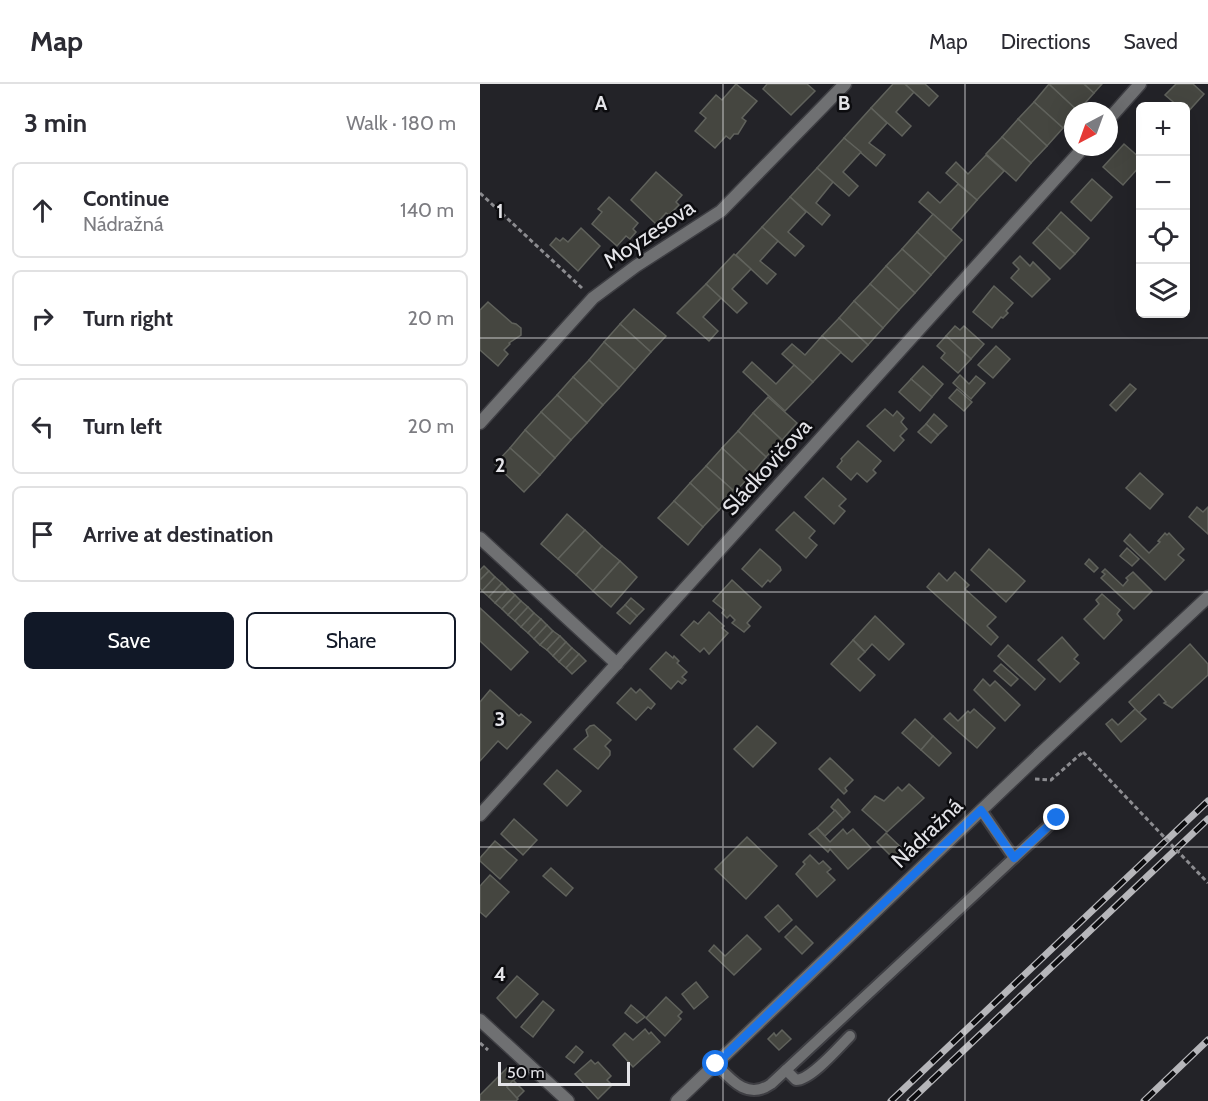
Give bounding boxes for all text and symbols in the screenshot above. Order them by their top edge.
text: Map [30,24,83,58]
text: Map [929,29,968,54]
text: Directions [1001,29,1090,54]
text: Saved [1123,29,1178,54]
text: A [595,91,608,115]
text: B [838,91,850,115]
north arrow [1064,102,1118,156]
map controls [1136,102,1190,318]
button: + [1136,102,1190,156]
text: 3 min [24,107,87,139]
text: Walk · 180 m [346,111,456,135]
button: − [1136,156,1190,210]
text: Continue [83,185,169,212]
street label: Moyzesova [598,193,700,274]
icon: ahead [26,194,59,227]
text: 140 m [400,198,454,222]
text: 1 [496,199,504,223]
button: locate [1136,210,1190,264]
text: Nádražná [83,212,164,236]
button: layers [1136,264,1190,318]
icon: right [26,302,59,335]
text: Turn right [83,305,173,332]
text: 20 m [408,306,454,330]
icon: left [26,410,59,443]
text: Turn left [83,413,162,440]
street label: Sládkovičova [717,413,818,521]
text: 20 m [408,414,454,438]
text: 2 [495,453,505,477]
icon: arrive [26,518,59,551]
text: Arrive at destination [83,521,273,548]
button: Save [24,612,234,669]
button: Share [246,612,456,669]
text: 3 [495,707,505,731]
street label: Nádražná [886,792,969,873]
route end [1043,804,1069,830]
text: 4 [494,962,506,986]
route start [702,1050,728,1076]
scale bar [498,1059,630,1086]
text: 50 m [507,1063,544,1082]

